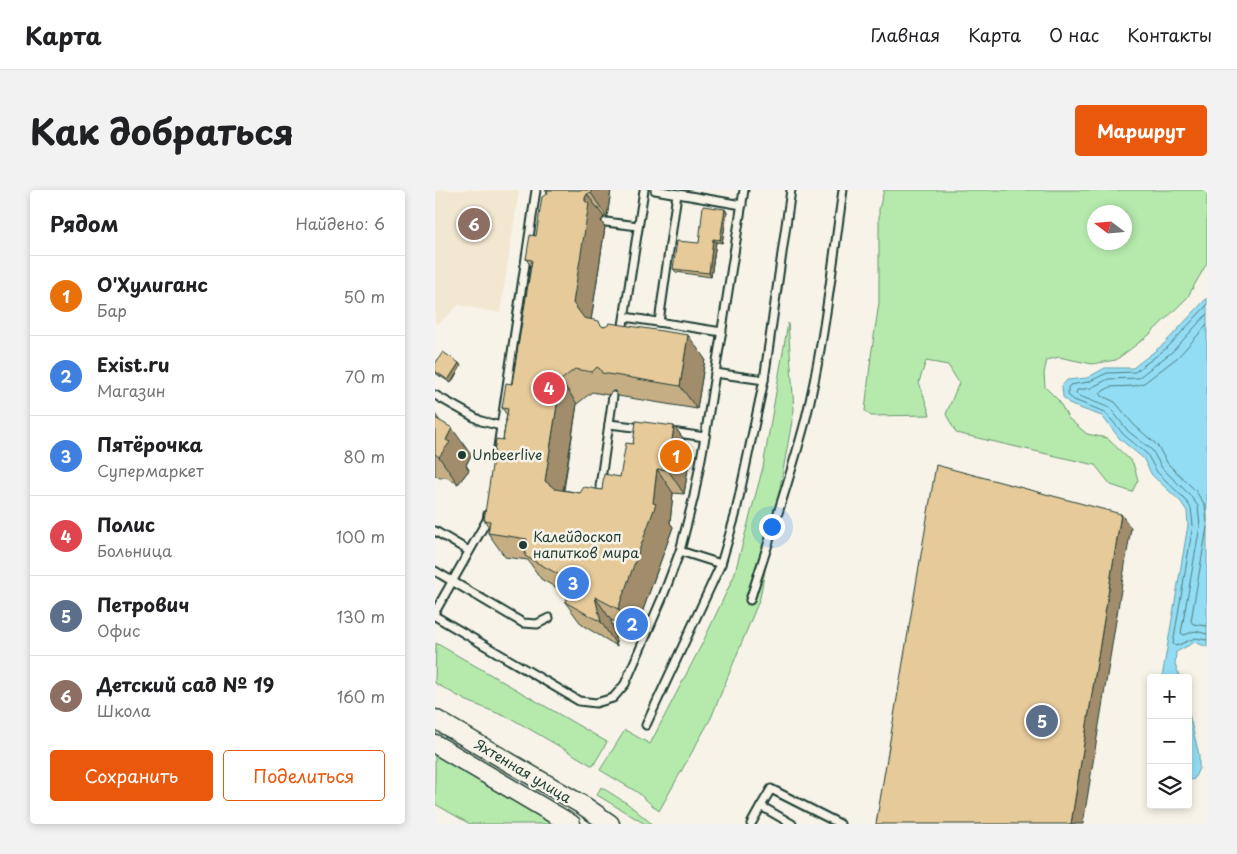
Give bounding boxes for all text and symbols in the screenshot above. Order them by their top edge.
text: Карта [25,17,102,53]
text: Главная [871,21,940,48]
text: Карта [968,21,1021,48]
text: О нас [1049,21,1099,48]
text: Контакты [1127,21,1212,48]
text: Как добраться [30,104,294,157]
button: Маршрут [1075,105,1207,156]
pin: 6 [458,205,490,243]
north arrow [1087,205,1132,250]
text: Рядом [50,207,118,239]
text: Найдено: 6 [295,211,385,235]
text: О'Хулиганс [97,270,208,298]
text: 1 [62,284,70,308]
text: 50 m [344,284,385,308]
text: Бар [97,298,127,322]
text: Exist.ru [97,350,170,378]
text: 2 [60,364,72,388]
text: 70 m [345,364,385,388]
pin: 4 [533,369,565,407]
text: Магазин [97,378,166,402]
text: Пятёрочка [97,430,203,458]
pin: 1 [660,437,692,475]
text: 3 [61,444,71,468]
text: 80 m [343,444,385,468]
place label: Unbeerlive [472,444,542,465]
marker: Unbeerlive [456,449,468,461]
text: Супермаркет [97,458,204,482]
text: Полис [97,510,155,538]
your location [759,514,785,540]
text: 4 [61,524,71,548]
text: 100 m [336,524,385,548]
place label: Калейдоскоп напитков мира [533,526,639,563]
text: Больница [97,538,172,562]
marker: Калейдоскоп напитков мира [517,539,529,551]
pin: 3 [557,564,589,602]
text: Петрович [97,590,189,618]
text: 5 [61,604,71,628]
text: 130 m [337,604,385,628]
pin: 2 [616,605,648,643]
text: Офис [97,618,140,642]
text: Детский сад № 19 [97,670,274,698]
map controls [1147,674,1192,809]
button: + [1147,674,1192,719]
text: 6 [60,684,72,708]
text: 160 m [337,684,385,708]
text: Школа [97,698,151,722]
pin: 5 [1026,702,1058,740]
button: − [1147,719,1192,764]
street label: Яхтенная улица [471,733,576,808]
button: Сохранить [50,750,213,801]
button: Поделиться [223,750,385,801]
button: layers [1147,764,1192,809]

